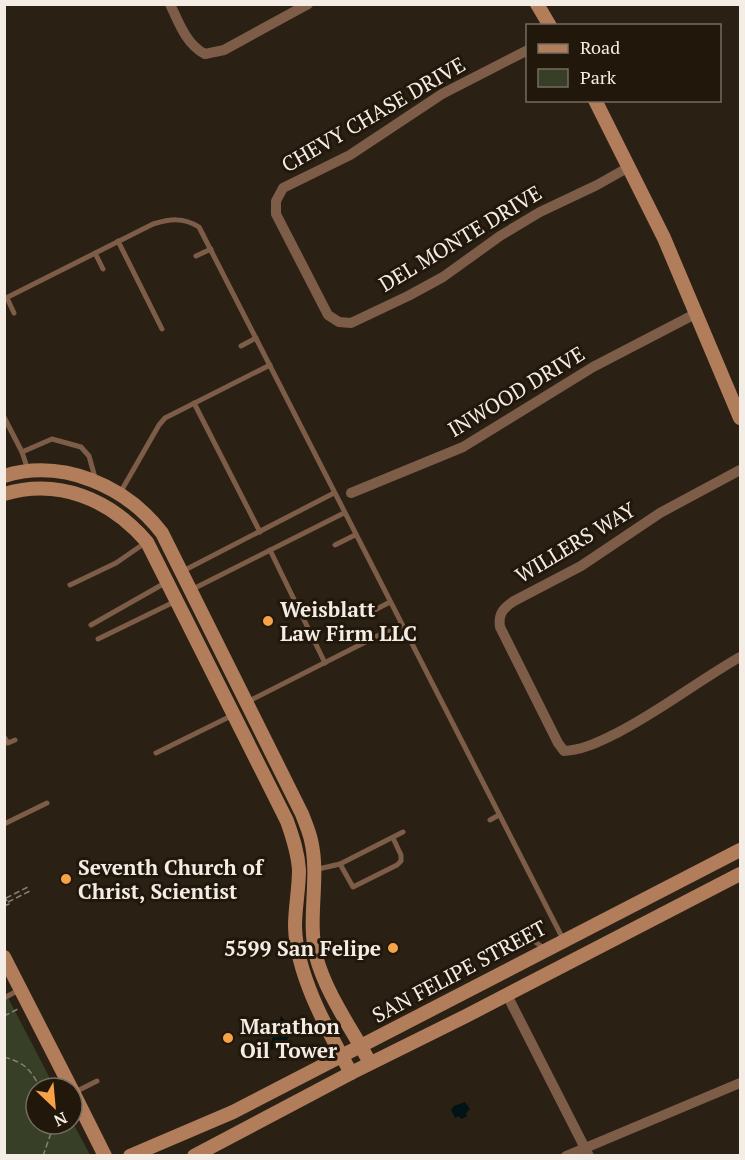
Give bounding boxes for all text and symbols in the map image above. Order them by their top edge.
legend [526,24,721,102]
text: Road [580,35,620,59]
street label: CHEVY CHASE DRIVE [276,50,470,178]
text: Park [580,65,617,89]
street label: DEL MONTE DRIVE [373,178,547,298]
street label: INWOOD DRIVE [442,339,590,443]
street label: WILLERS WAY [510,495,641,589]
place label: Weisblatt Law Firm LLC [280,595,417,647]
marker: Weisblatt Law Firm LLC [261,614,275,628]
place label: Seventh Church of Christ, Scientist [78,853,265,905]
marker: Seventh Church of Christ, Scientist [59,872,73,886]
street label: SAN FELIPE STREET [367,913,551,1029]
place label: 5599 San Felipe [224,934,381,962]
marker: 5599 San Felipe [386,941,400,955]
place label: Marathon Oil Tower [240,1012,340,1064]
marker: Marathon Oil Tower [221,1031,235,1045]
north arrow [24,1076,84,1136]
text: N [50,1107,71,1132]

